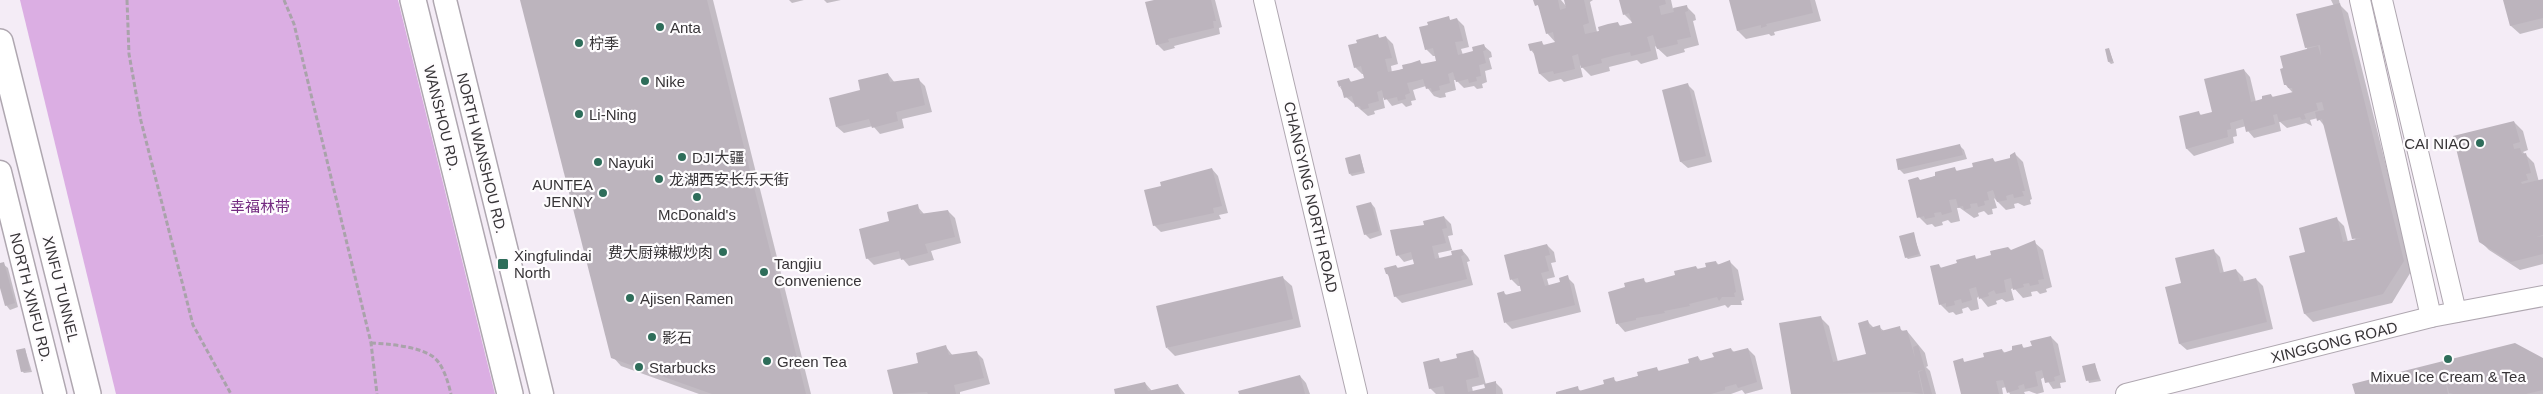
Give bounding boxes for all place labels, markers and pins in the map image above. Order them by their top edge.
place label: Anta [670,19,702,36]
marker: Anta [654,21,666,33]
place label: 柠季 [589,35,619,52]
marker: 柠季 [573,37,585,49]
place label: Nike [655,73,685,90]
marker: Nike [639,75,651,87]
place label: Li-Ning [589,106,637,123]
marker: Li-Ning [573,108,585,120]
place label: CAI NIAO [2404,135,2470,152]
marker: CAI NIAO [2474,137,2486,149]
place label: DJI大疆 [692,149,745,166]
marker: DJI大疆 [676,151,688,163]
place label: Nayuki [608,154,654,171]
marker: Nayuki [592,156,604,168]
place label: 龙湖西安长乐天街 [669,171,789,188]
marker: 龙湖西安长乐天街 [653,173,665,185]
place label: AUNTEA JENNY [532,176,593,210]
marker: AUNTEA JENNY [597,187,609,199]
marker: McDonald's [691,191,703,203]
place label: McDonald's [658,206,736,223]
place label: 费大厨辣椒炒肉 [608,244,713,261]
marker: 费大厨辣椒炒肉 [717,246,729,258]
place label: Xingfulindai North [514,247,592,281]
place label: Tangjiu Convenience [774,255,862,289]
marker: Xingfulindai North [496,257,510,271]
marker: Tangjiu Convenience [758,266,770,278]
place label: Ajisen Ramen [640,290,733,307]
marker: Ajisen Ramen [624,292,636,304]
place label: 影石 [662,329,692,346]
marker: 影石 [646,331,658,343]
place label: Green Tea [777,353,847,370]
marker: Mixue Ice Cream & Tea [2442,353,2454,365]
marker: Green Tea [761,355,773,367]
place label: Starbucks [649,359,716,376]
marker: Starbucks [633,361,645,373]
place label: Mixue Ice Cream & Tea [2370,368,2526,385]

